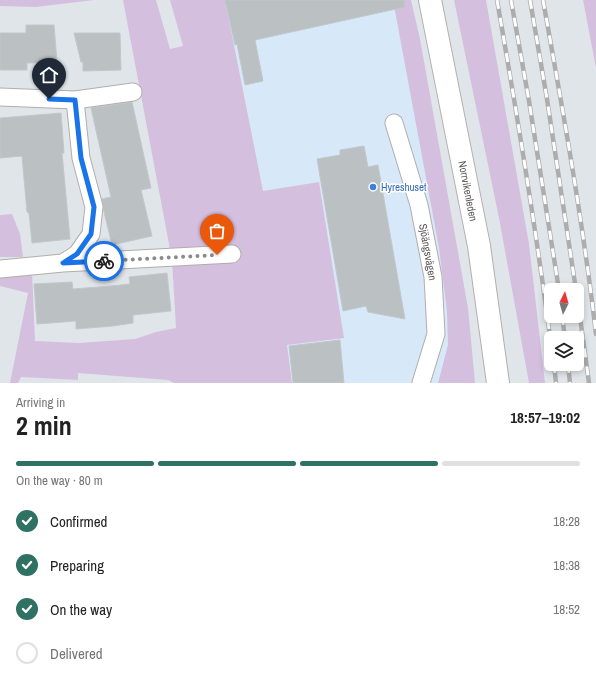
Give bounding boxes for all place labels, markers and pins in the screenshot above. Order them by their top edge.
pin [32,58,66,99]
place label: Hyreshuset [381,180,427,194]
marker: Hyreshuset [368,182,378,192]
pin [200,214,234,255]

